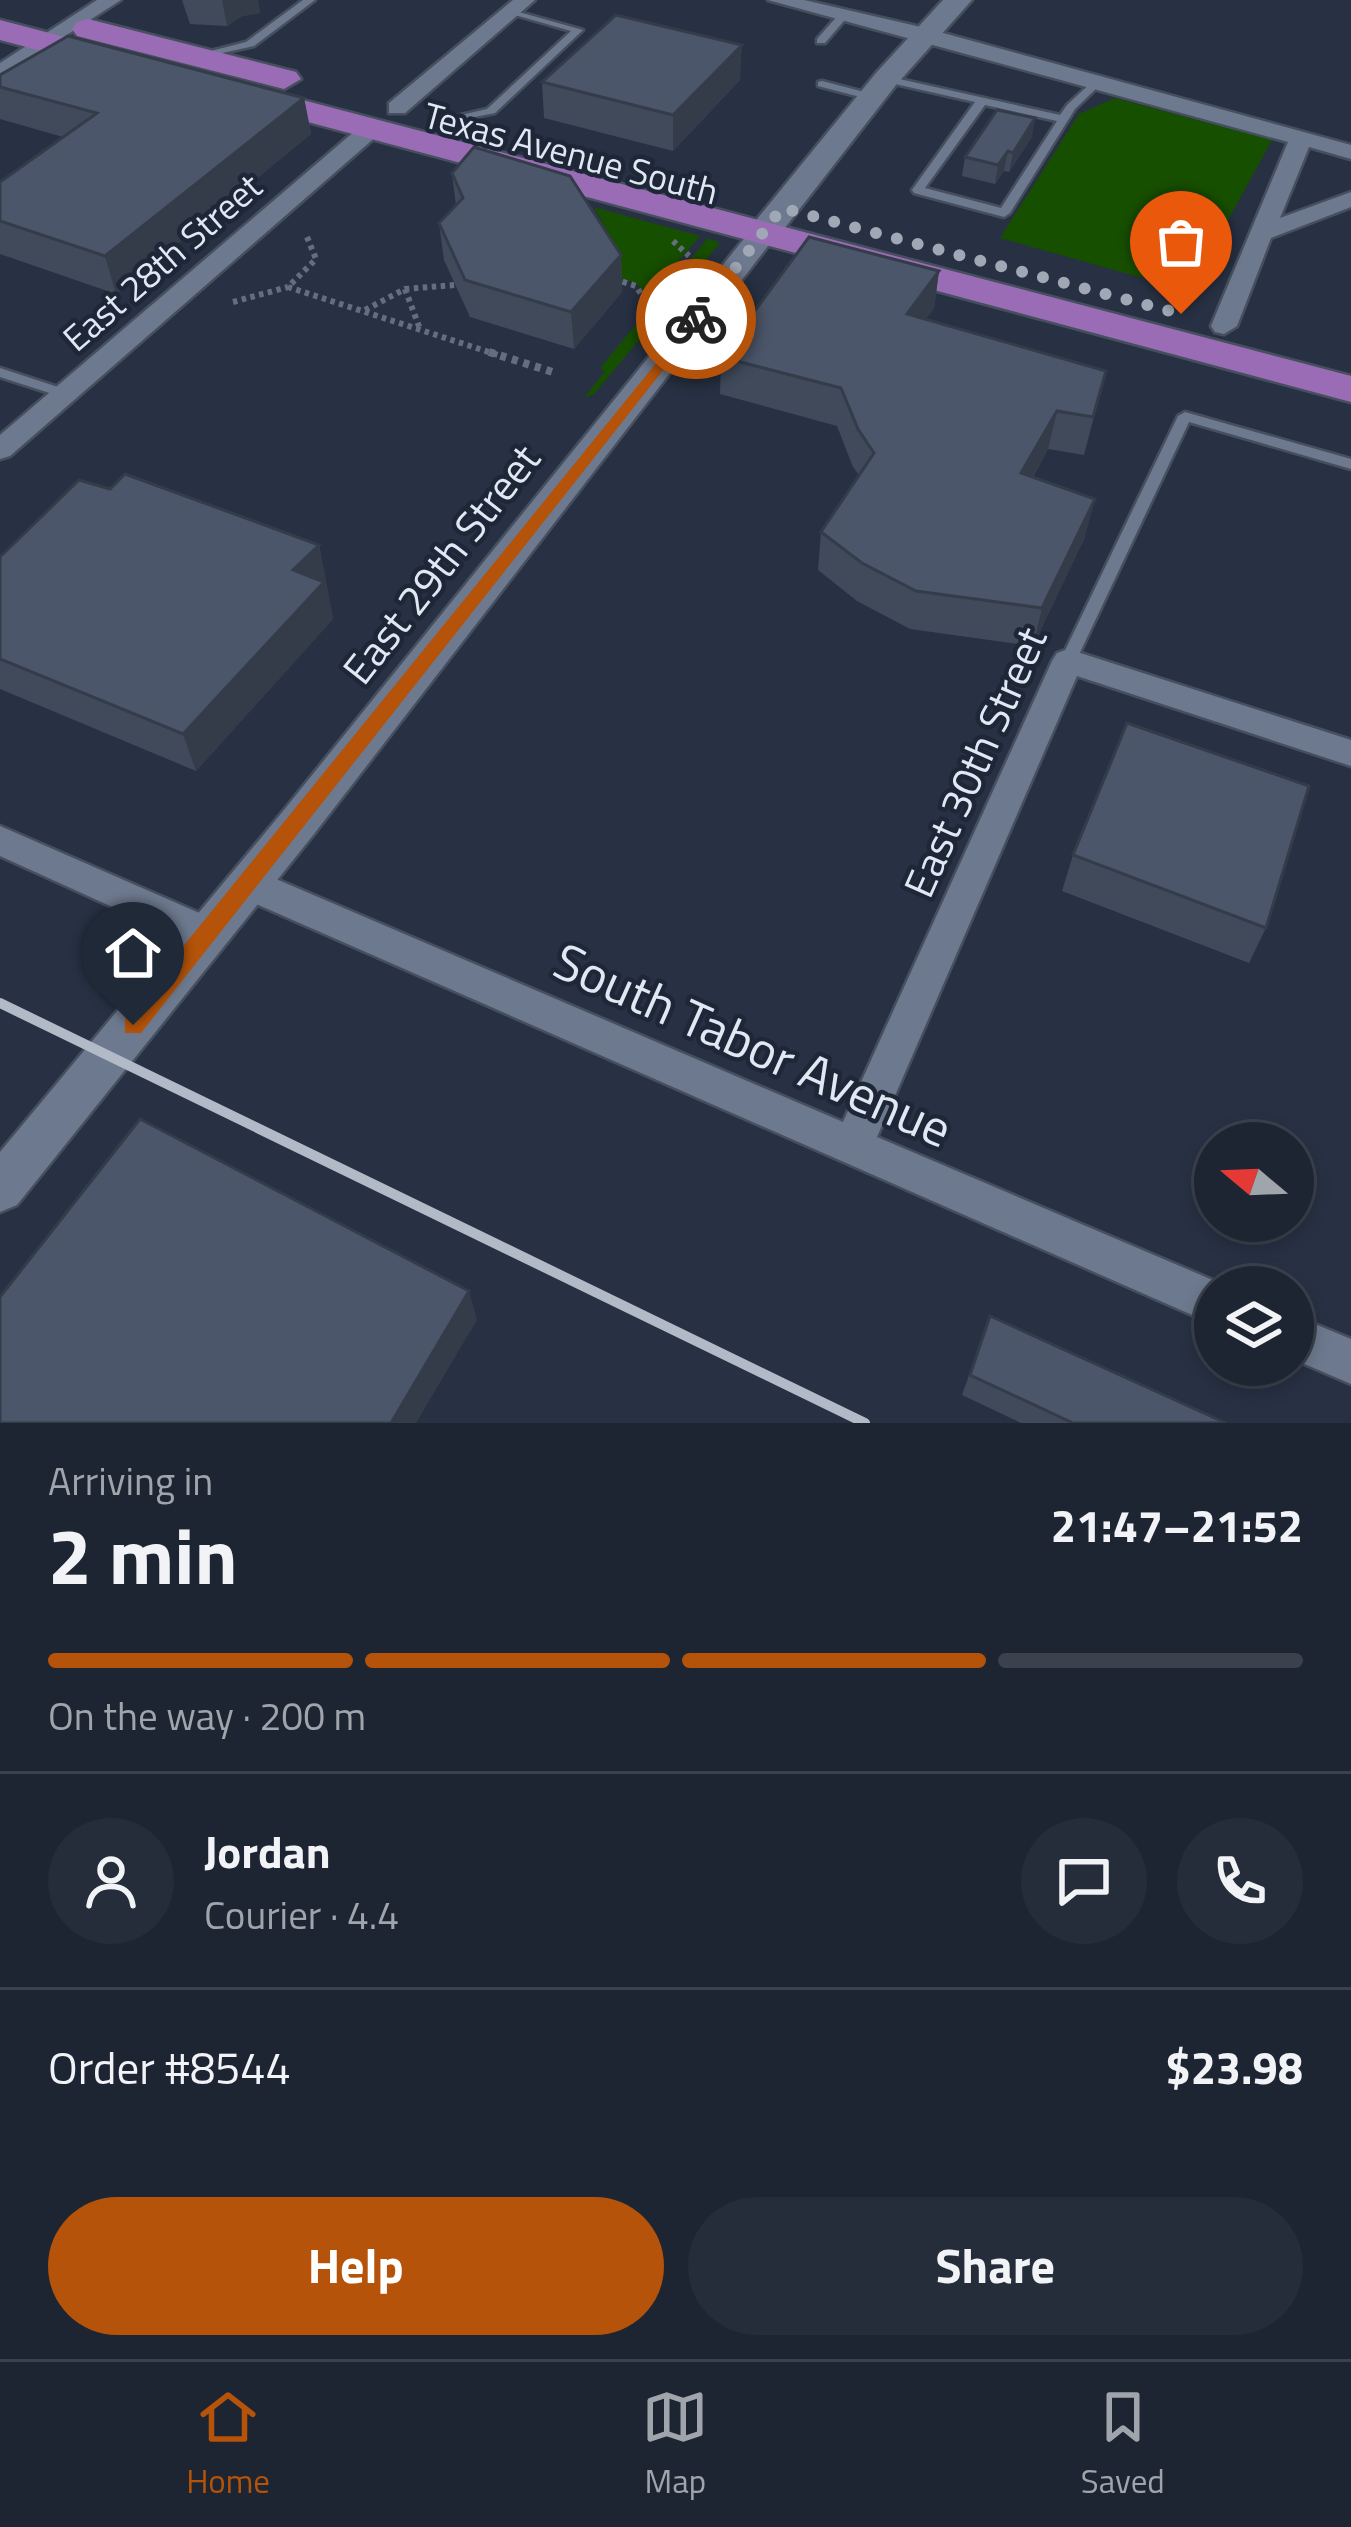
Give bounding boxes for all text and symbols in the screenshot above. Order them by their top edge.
street label: Texas Avenue South [418,87,724,218]
street label: East 28th Street [50,159,274,364]
pin [1130,191,1232,314]
icon: bag [1148,209,1214,275]
courier [636,259,756,379]
icon: bike [663,286,729,352]
street label: East 29th Street [326,429,555,697]
street label: East 30th Street [886,616,1062,907]
pin [82,902,184,1025]
icon: home [100,920,166,986]
street label: South Tabor Avenue [542,921,965,1167]
north arrow [1194,1122,1314,1242]
map controls [1194,1122,1314,1386]
button: layers [1194,1266,1314,1386]
text: Arriving in [48,1451,213,1510]
text: 21:47–21:52 [1051,1491,1303,1559]
text: 2 min [48,1496,238,1614]
text: On the way · 200 m [48,1686,366,1745]
text: Jordan [204,1817,331,1885]
button: person [48,1818,174,1944]
button: chat [1021,1818,1147,1944]
button: phone [1177,1818,1303,1944]
text: Courier · 4.4 [204,1885,399,1944]
text: Order #8544 [48,2033,291,2101]
text: $23.98 [1165,2033,1303,2101]
button: Help [48,2197,664,2335]
button: Share [688,2197,1303,2335]
tab: Home [186,2384,270,2506]
tab: Map [642,2384,708,2506]
tab: Saved [1081,2384,1165,2506]

